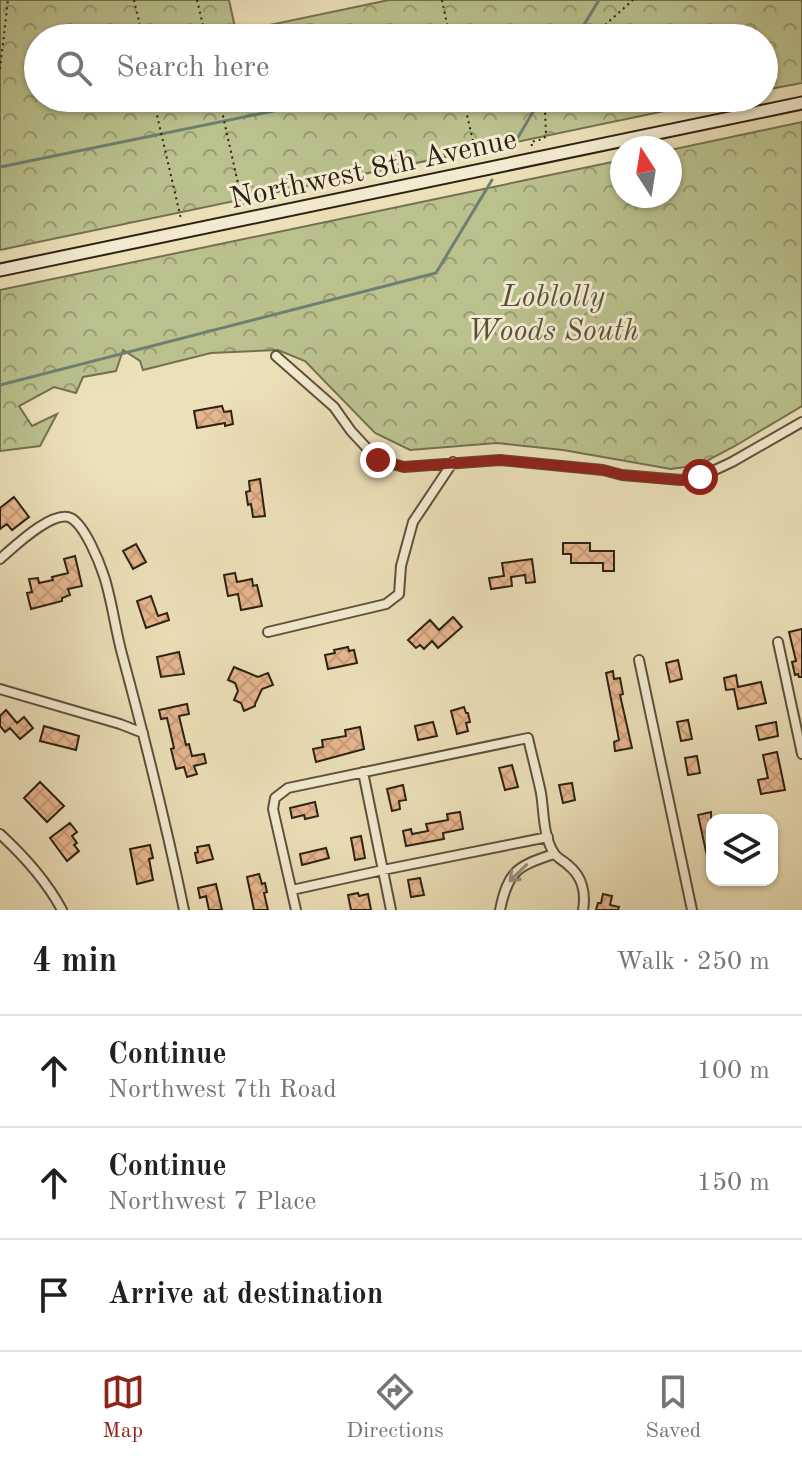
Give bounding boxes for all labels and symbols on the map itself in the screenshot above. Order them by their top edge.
street label: Northwest 8th Avenue [227,125,520,215]
north arrow [610,136,682,208]
park label: Loblolly Woods South [467,283,639,347]
route end [360,442,396,478]
route start [682,459,718,495]
one-way arrow [508,864,528,883]

